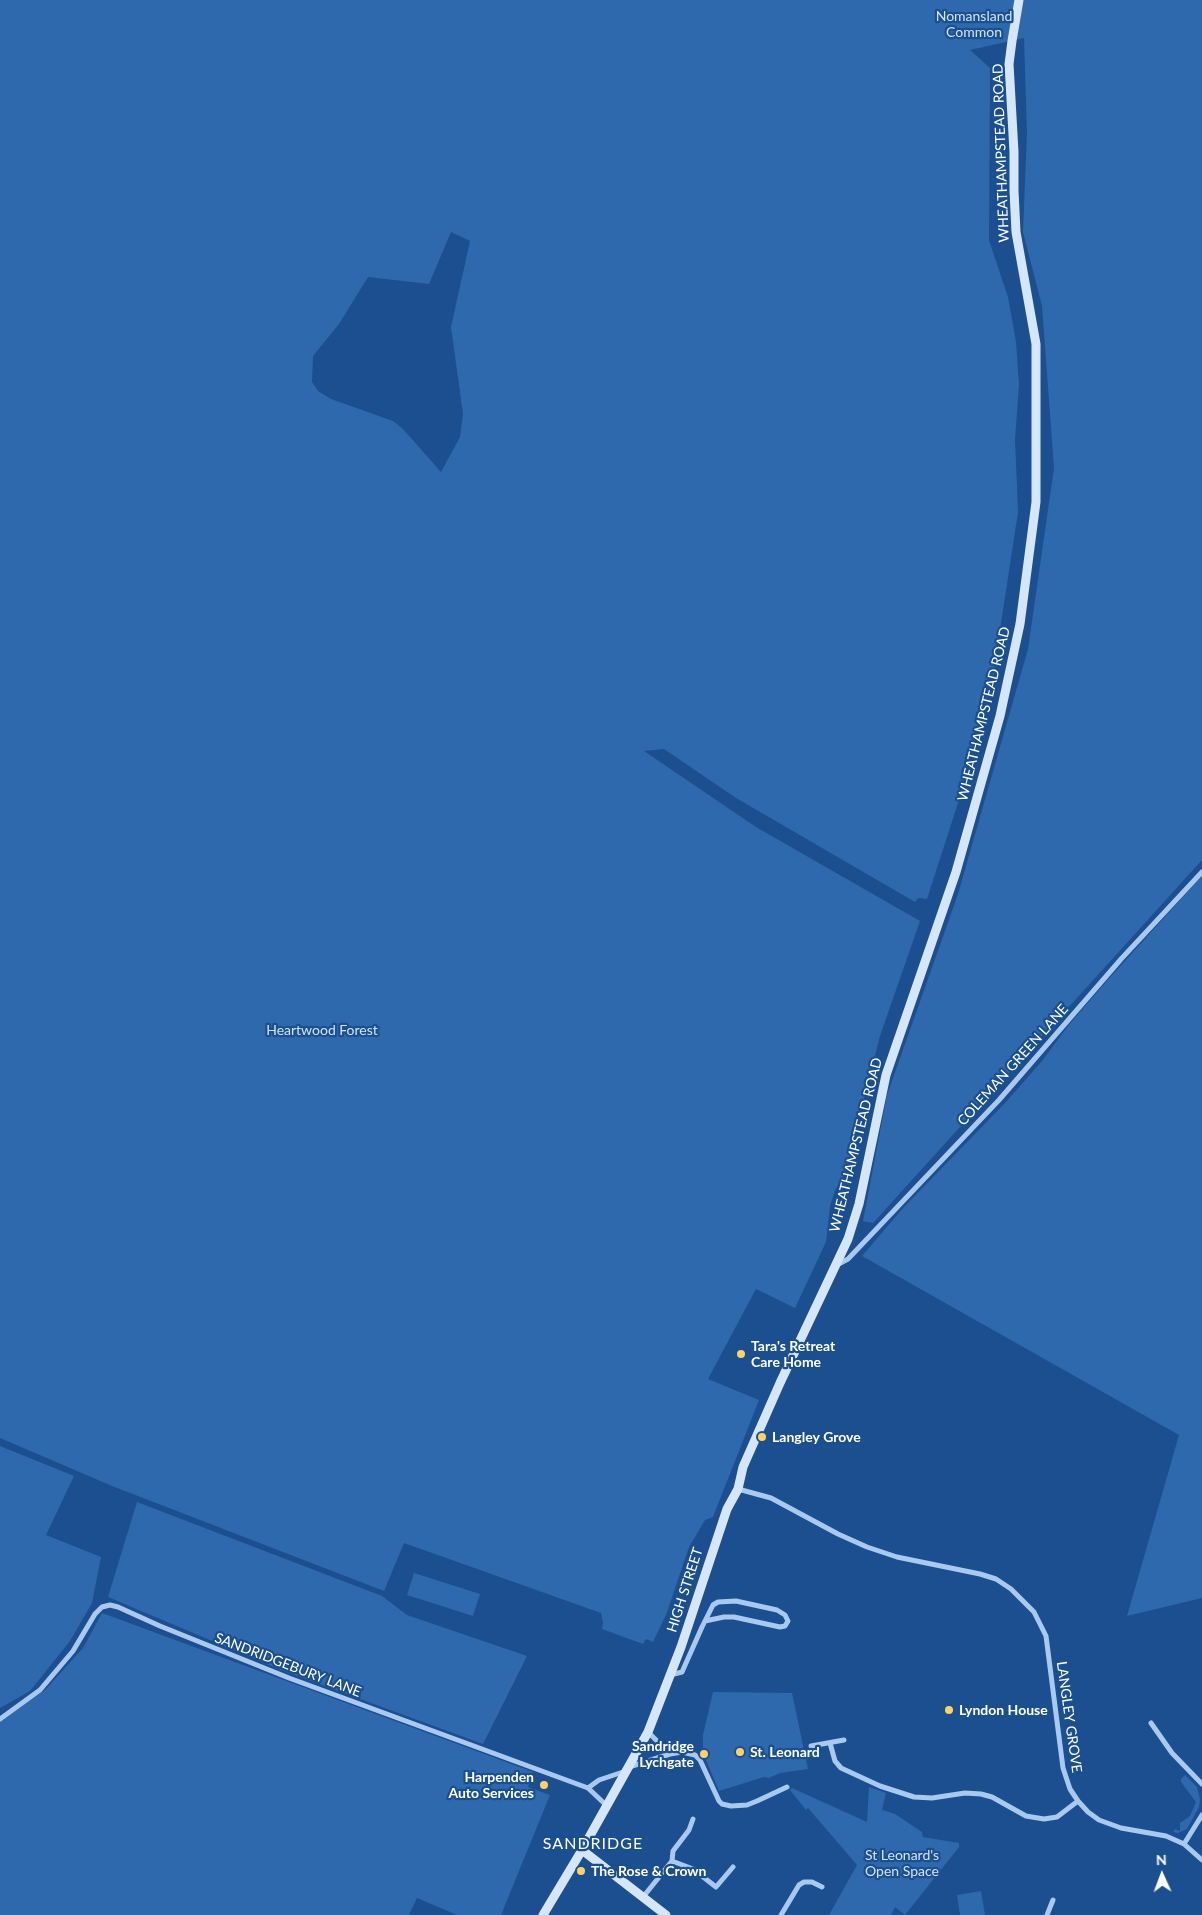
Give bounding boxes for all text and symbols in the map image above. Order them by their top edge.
park label: Nomansland Common [936,8,1012,40]
street label: WHEATHAMPSTEAD ROAD [989,63,1013,243]
street label: WHEATHAMPSTEAD ROAD [954,625,1014,803]
street label: COLEMAN GREEN LANE [954,1001,1072,1129]
park label: Heartwood Forest [266,1022,378,1038]
street label: WHEATHAMPSTEAD ROAD [826,1056,886,1234]
place label: Tara's Retreat Care Home [751,1338,835,1370]
marker: Tara's Retreat Care Home [735,1348,747,1360]
place label: Langley Grove [772,1429,861,1445]
marker: Langley Grove [756,1431,768,1443]
street label: HIGH STREET [663,1545,707,1635]
street label: SANDRIDGEBURY LANE [212,1629,364,1701]
street label: LANGLEY GROVE [1053,1660,1085,1774]
place label: Lyndon House [959,1702,1048,1718]
marker: Lyndon House [943,1704,955,1716]
place label: Sandridge Lychgate [632,1738,694,1770]
place label: St. Leonard [750,1744,820,1760]
marker: St. Leonard [734,1746,746,1758]
marker: Sandridge Lychgate [698,1748,710,1760]
place label: Harpenden Auto Services [448,1769,534,1801]
marker: Harpenden Auto Services [538,1779,550,1791]
district label: SANDRIDGE [542,1834,644,1854]
park label: St Leonard's Open Space [865,1847,939,1880]
north arrow [1137,1850,1187,1900]
text: N [1156,1851,1167,1868]
place label: The Rose & Crown [591,1863,706,1879]
marker: The Rose & Crown [575,1865,587,1877]

